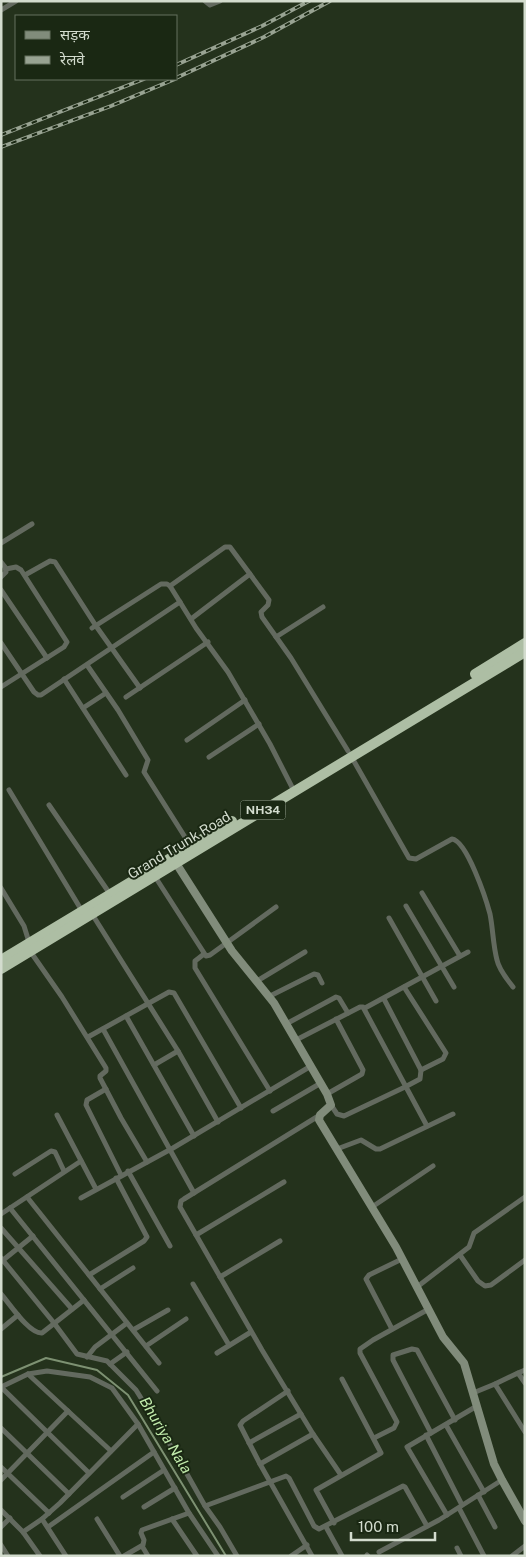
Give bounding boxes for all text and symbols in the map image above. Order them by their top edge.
legend [15,15,178,80]
text: सड़क [60,26,90,43]
text: रेलवे [59,51,85,68]
road number: NH34 [240,800,286,820]
street label: Grand Trunk Road [125,808,233,882]
water label: Bhuriya Nala [136,1394,196,1476]
scale bar [351,1510,435,1542]
text: 100 m [358,1518,399,1535]

